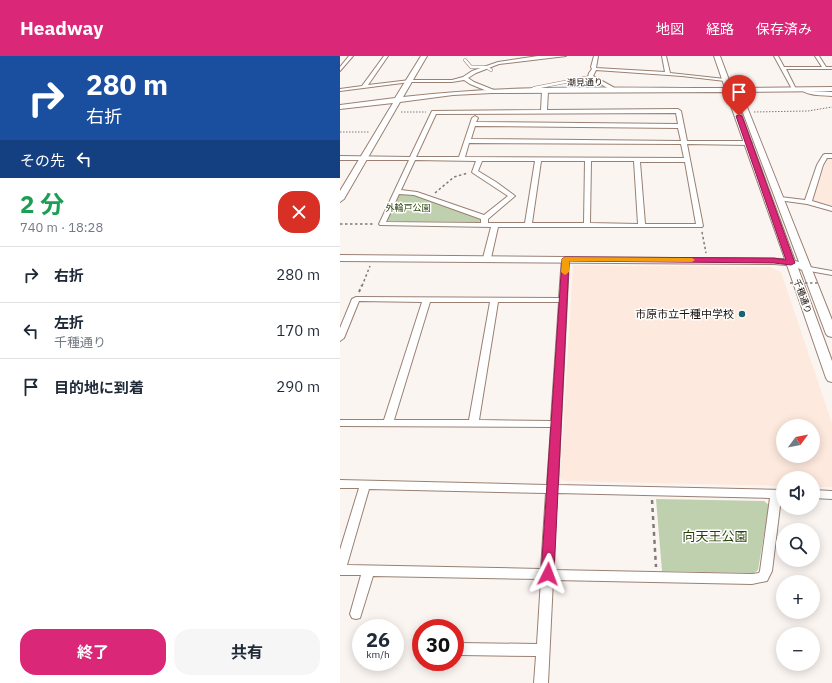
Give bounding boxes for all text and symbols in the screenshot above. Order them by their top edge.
text: Headway [20,16,103,40]
text: 地図 [656,20,684,38]
text: 経路 [706,20,734,38]
text: 保存済み [756,20,812,38]
text: 280 m [86,66,168,103]
icon: right [20,72,72,124]
pin [722,75,756,116]
street label: 潮見通り [567,76,603,88]
icon: arrive [728,81,750,103]
text: 右折 [86,105,122,128]
icon: left [73,148,95,170]
text: その先 [20,151,65,170]
text: 2 分 [20,188,64,220]
button: close [278,191,320,233]
park label: 外輪戸公園 [385,202,431,213]
text: 740 m · 18:28 [20,219,103,236]
icon: right [20,264,42,286]
text: 280 m [276,265,320,284]
text: 右折 [54,266,84,285]
street label: 千種通り [792,277,814,315]
place label: 市原市立千種中学校 [635,307,734,321]
marker: 市原市立千種中学校 [737,309,747,319]
text: 左折 [54,313,84,332]
icon: left [20,320,42,342]
text: 170 m [276,321,320,340]
text: 千種通り [54,334,106,351]
icon: arrive [20,376,42,398]
text: 290 m [276,377,320,396]
text: 目的地に到着 [54,378,144,397]
north arrow [776,419,820,463]
map controls [776,419,820,671]
button: sound [776,471,820,515]
button: search [776,523,820,567]
park label: 向天王公園 [682,528,748,545]
position arrow [527,553,569,595]
button: + [776,575,820,619]
speed limit sign: 30 [412,619,464,671]
text: 26 [366,626,390,653]
button: − [776,627,820,671]
button: 終了 [20,629,166,675]
button: 共有 [174,629,320,675]
text: km/h [366,648,390,661]

